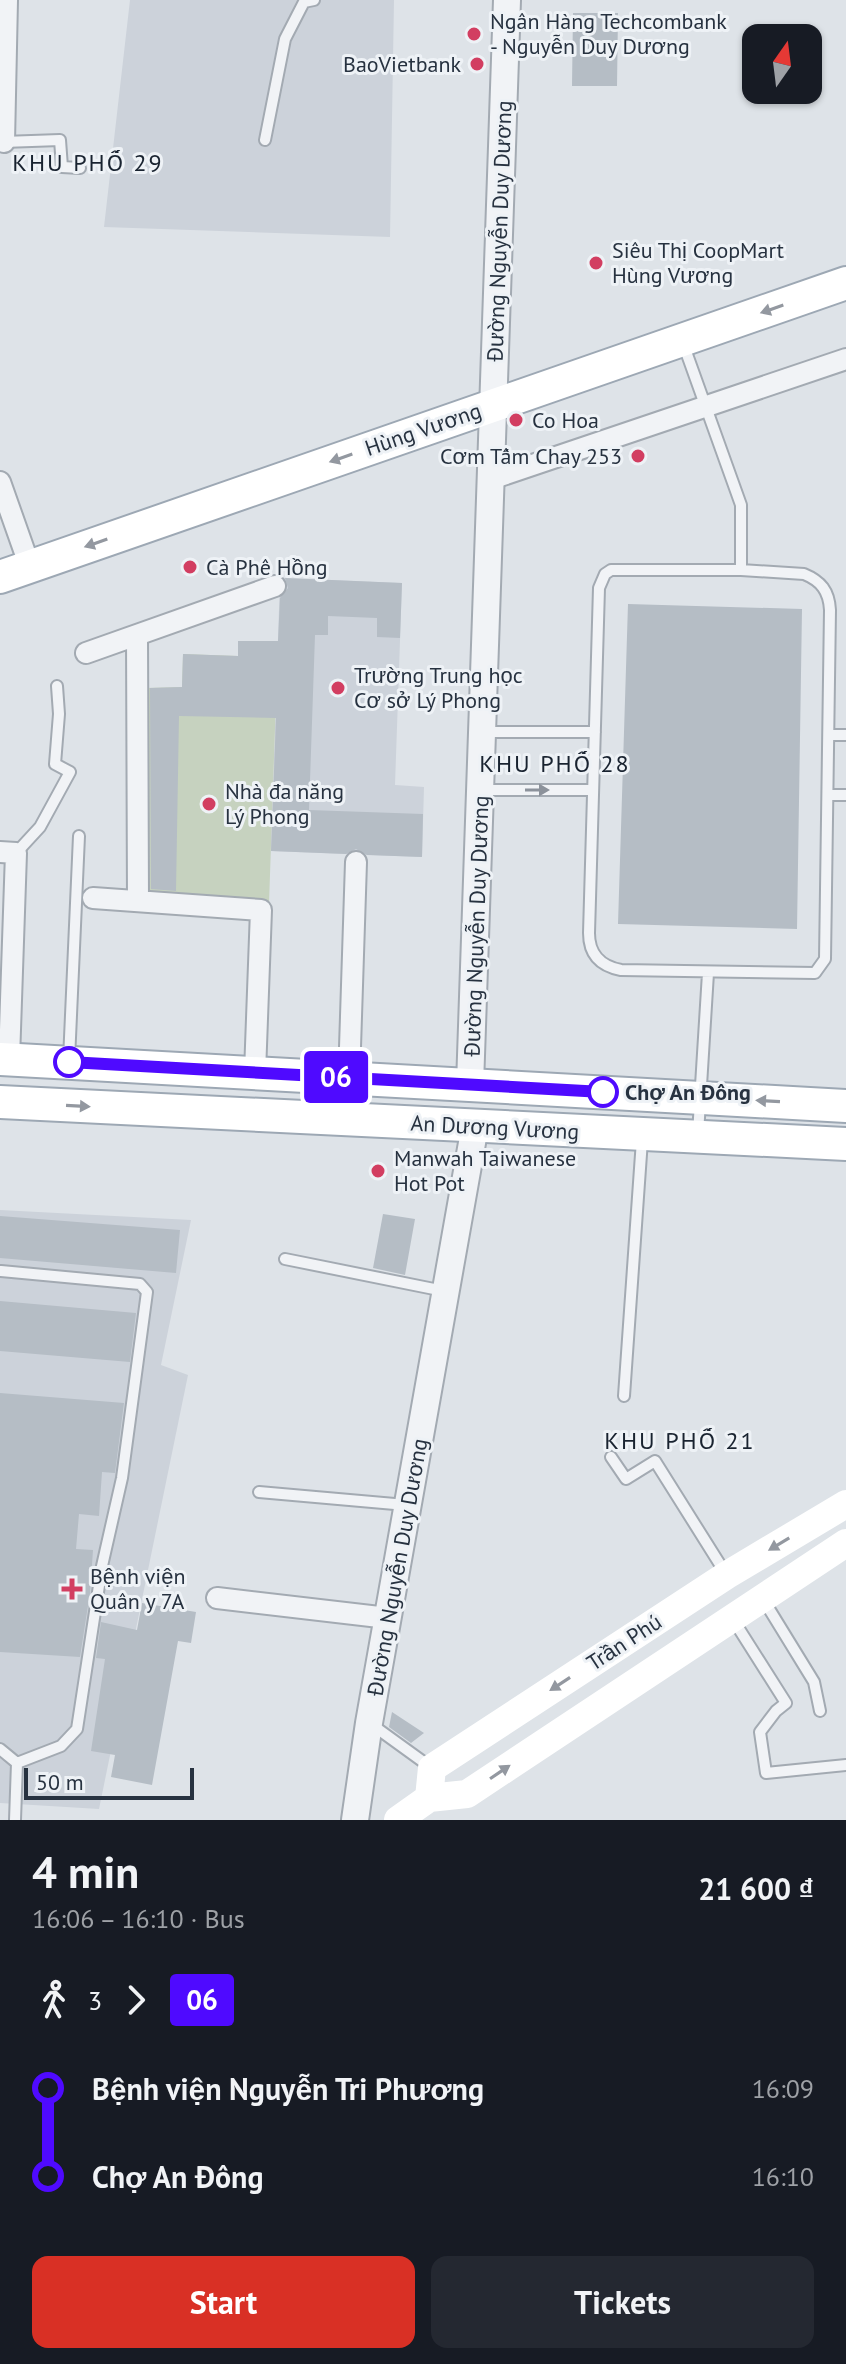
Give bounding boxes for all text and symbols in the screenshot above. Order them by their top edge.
place label: Ngân Hàng Techcombank - Nguyễn Duy Dương [490,7,727,60]
north arrow [742,24,822,104]
map controls [742,24,822,104]
marker: Ngân Hàng Techcombank - Nguyễn Duy Dương [465,25,483,43]
place label: BaoVietbank [343,50,461,78]
marker: BaoVietbank [468,55,486,73]
street label: Đường Nguyễn Duy Dương [480,100,518,363]
district label: KHU PHỐ 29 [12,147,164,178]
place label: Siêu Thị CoopMart Hùng Vương [612,236,785,289]
marker: Siêu Thị CoopMart Hùng Vương [587,254,605,272]
one-way arrow [760,303,784,315]
street label: Hùng Vương [361,396,485,462]
place label: Co Hoa [532,406,599,434]
marker: Co Hoa [507,411,525,429]
place label: Cơm Tấm Chay 253 [440,442,622,470]
marker: Cơm Tấm Chay 253 [629,447,647,465]
one-way arrow [329,452,353,464]
one-way arrow [84,538,108,550]
place label: Cà Phê Hồng [206,553,328,581]
marker: Cà Phê Hồng [181,558,199,576]
place label: Trường Trung học Cơ sở Lý Phong [354,661,523,714]
marker: Trường Trung học Cơ sở Lý Phong [329,679,347,697]
district label: KHU PHỐ 28 [479,748,631,779]
place label: Nhà đa năng Lý Phong [225,777,344,830]
one-way arrow [525,784,550,796]
marker: Nhà đa năng Lý Phong [200,795,218,813]
street label: Đường Nguyễn Duy Dương [457,795,495,1058]
unlabelled marker [54,1047,84,1077]
line badge: 06 [300,1051,372,1103]
text: 06 [320,1058,352,1095]
marker: Chợ An Đông [588,1077,618,1107]
place label: Chợ An Đông [625,1078,751,1106]
one-way arrow [755,1094,780,1107]
one-way arrow [66,1099,91,1112]
street label: An Dương Vương [410,1109,580,1145]
place label: Manwah Taiwanese Hot Pot [394,1144,576,1197]
marker: Manwah Taiwanese Hot Pot [369,1162,387,1180]
district label: KHU PHỐ 21 [604,1425,756,1456]
street label: Đường Nguyễn Duy Dương [360,1436,433,1699]
one-way arrow [768,1537,790,1551]
place label: Bệnh viện Quân y 7A [90,1562,186,1615]
marker: Bệnh viện Quân y 7A [61,1578,83,1600]
street label: Trần Phú [581,1607,667,1677]
one-way arrow [549,1676,571,1691]
scale bar [24,1764,194,1800]
one-way arrow [489,1765,511,1780]
text: 50 m [36,1768,84,1796]
text: 4 min [32,1843,139,1900]
text: 21 600 ₫ [698,1869,814,1908]
text: 16:06 – 16:10 · Bus [32,1902,245,1935]
icon: walk [32,1978,76,2022]
icon: forward [114,1978,158,2022]
text: 06 [186,1981,218,2018]
text: 3 [88,1984,102,2017]
text: Bệnh viện Nguyễn Tri Phương [92,2069,484,2108]
text: 16:09 [752,2072,814,2105]
text: Chợ An Đông [92,2157,264,2196]
text: 16:10 [752,2160,814,2193]
button: Start [32,2256,415,2348]
button: Tickets [431,2256,814,2348]

